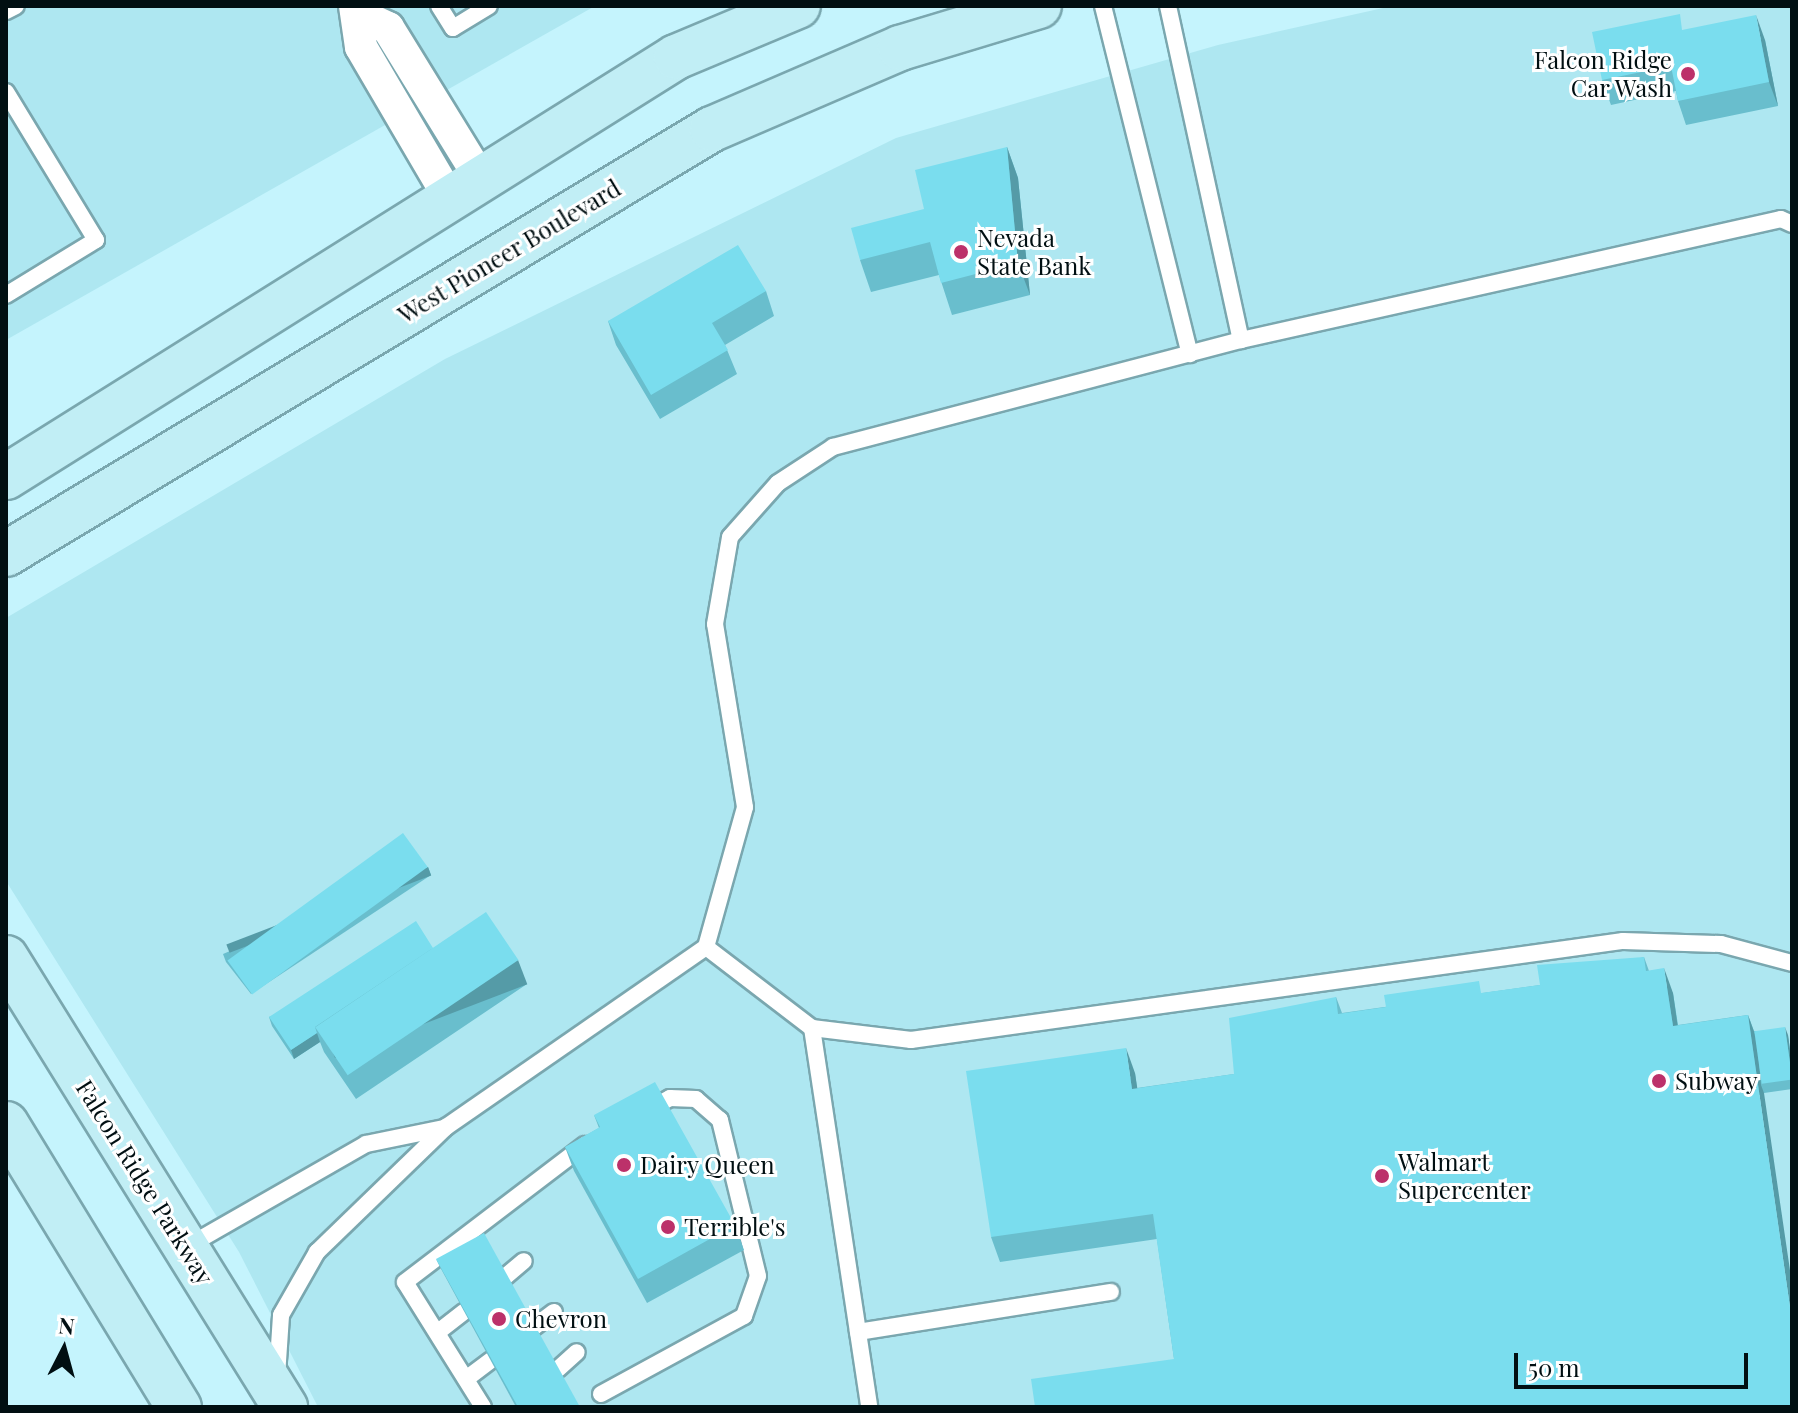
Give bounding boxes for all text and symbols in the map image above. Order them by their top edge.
place label: Falcon Ridge Car Wash [1534,46,1672,102]
marker: Falcon Ridge Car Wash [1679,65,1697,83]
street label: West Pioneer Boulevard [392,173,626,329]
place label: Nevada State Bank [977,224,1091,280]
marker: Nevada State Bank [952,243,970,261]
place label: Subway [1675,1067,1757,1095]
marker: Subway [1650,1072,1668,1090]
street label: Falcon Ridge Parkway [70,1074,220,1290]
place label: Walmart Supercenter [1398,1148,1531,1204]
place label: Dairy Queen [640,1151,775,1179]
marker: Dairy Queen [615,1156,633,1174]
marker: Walmart Supercenter [1373,1167,1391,1185]
place label: Terrible's [684,1213,785,1241]
marker: Terrible's [659,1218,677,1236]
place label: Chevron [515,1305,607,1333]
north arrow [24,1309,104,1389]
text: N [57,1309,76,1341]
marker: Chevron [490,1310,508,1328]
scale bar [1518,1337,1752,1387]
text: 50 m [1528,1351,1580,1383]

